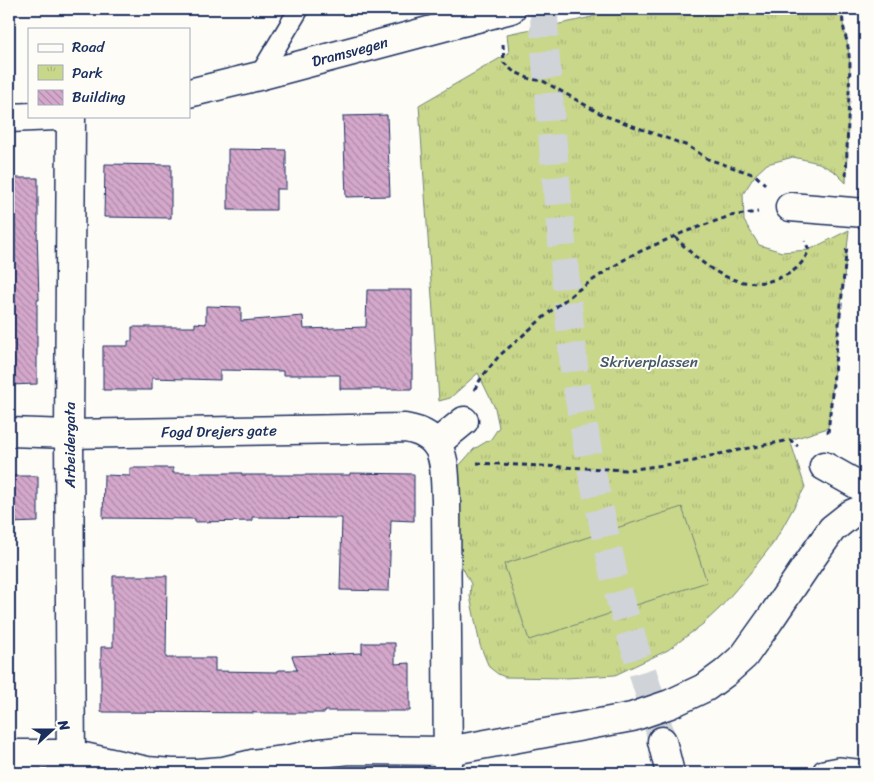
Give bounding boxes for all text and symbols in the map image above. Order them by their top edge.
legend [28,28,190,118]
street label: Dramsvegen [309,29,391,74]
text: Road [72,34,105,60]
text: Park [72,60,103,86]
text: Building [72,84,126,110]
park label: Skriverplassen [600,349,698,375]
street label: Arbeidergata [57,402,83,489]
street label: Fogd Drejers gate [161,417,277,445]
north arrow [28,704,78,754]
text: N [50,716,77,735]

